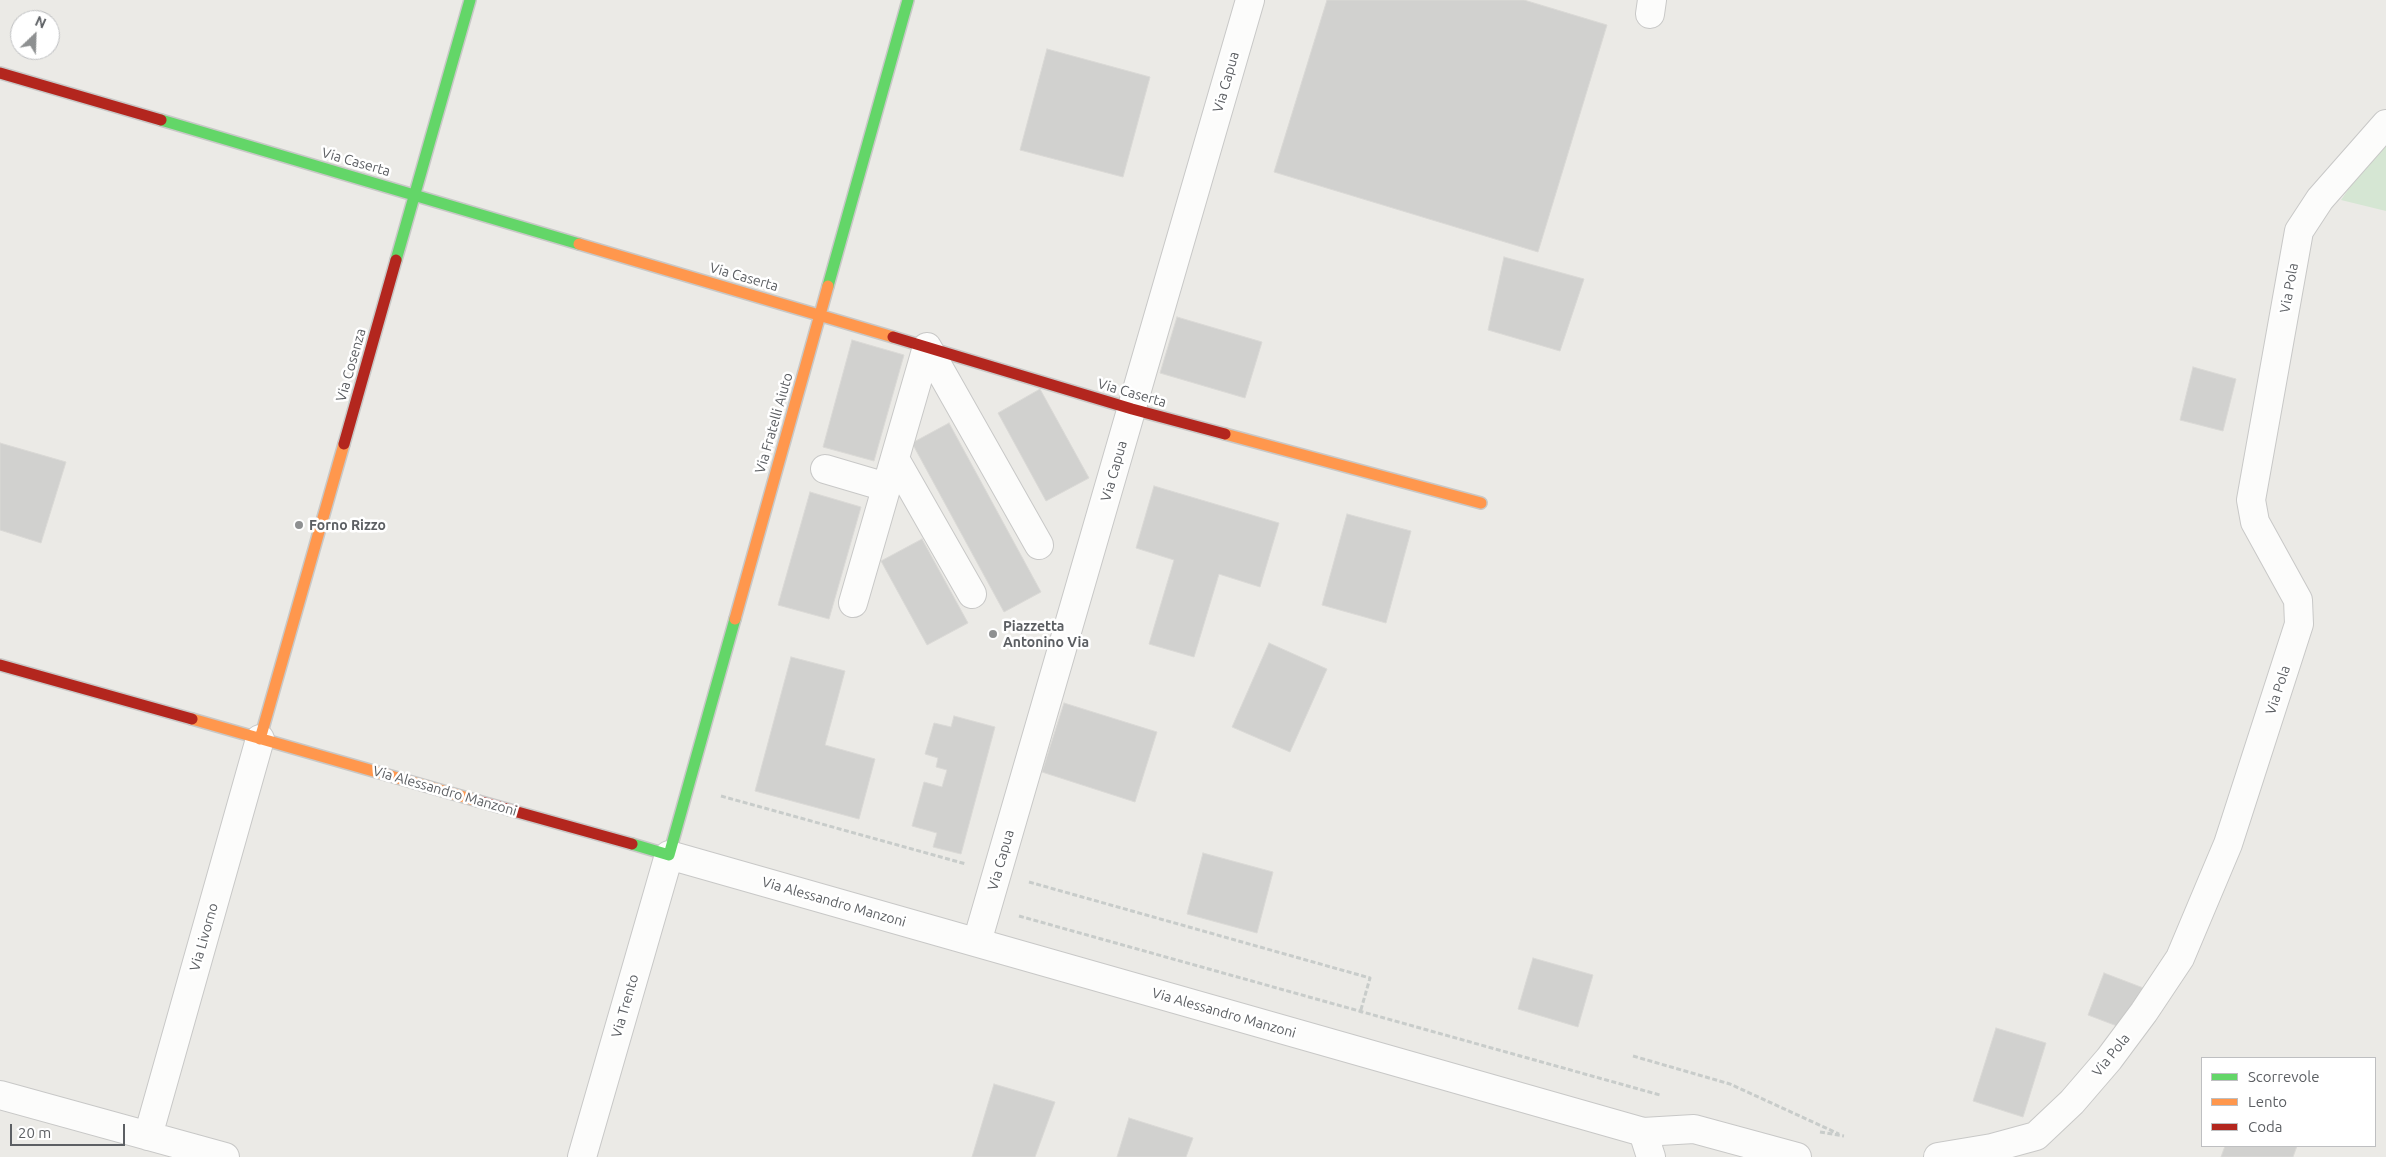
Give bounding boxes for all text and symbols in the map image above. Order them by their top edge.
north arrow [10,10,60,60]
text: N [33,13,49,32]
street label: Via Capua [1209,50,1243,114]
street label: Via Caserta [320,144,392,180]
street label: Via Caserta [708,259,780,295]
street label: Via Pola [2276,262,2302,314]
street label: Via Cosenza [333,326,369,404]
street label: Via Fratelli Aiuto [752,371,796,475]
street label: Via Caserta [1096,375,1168,411]
street label: Via Capua [1097,439,1131,503]
place label: Forno Rizzo [309,517,386,533]
marker: Forno Rizzo [293,519,305,531]
place label: Piazzetta Antonino Via [1003,618,1089,650]
marker: Piazzetta Antonino Via [987,628,999,640]
street label: Via Pola [2262,663,2294,717]
street label: Via Alessandro Manzoni [371,762,519,820]
street label: Via Capua [984,828,1018,892]
street label: Via Alessandro Manzoni [760,873,908,931]
street label: Via Livorno [186,901,222,973]
street label: Via Trento [608,972,642,1040]
street label: Via Alessandro Manzoni [1150,984,1298,1042]
street label: Via Pola [2089,1030,2133,1080]
legend [2201,1057,2376,1147]
text: Scorrevole [2248,1068,2319,1085]
text: Lento [2248,1093,2287,1110]
scale bar [12,1114,128,1146]
text: Coda [2248,1118,2282,1135]
text: 20 m [18,1124,51,1141]

